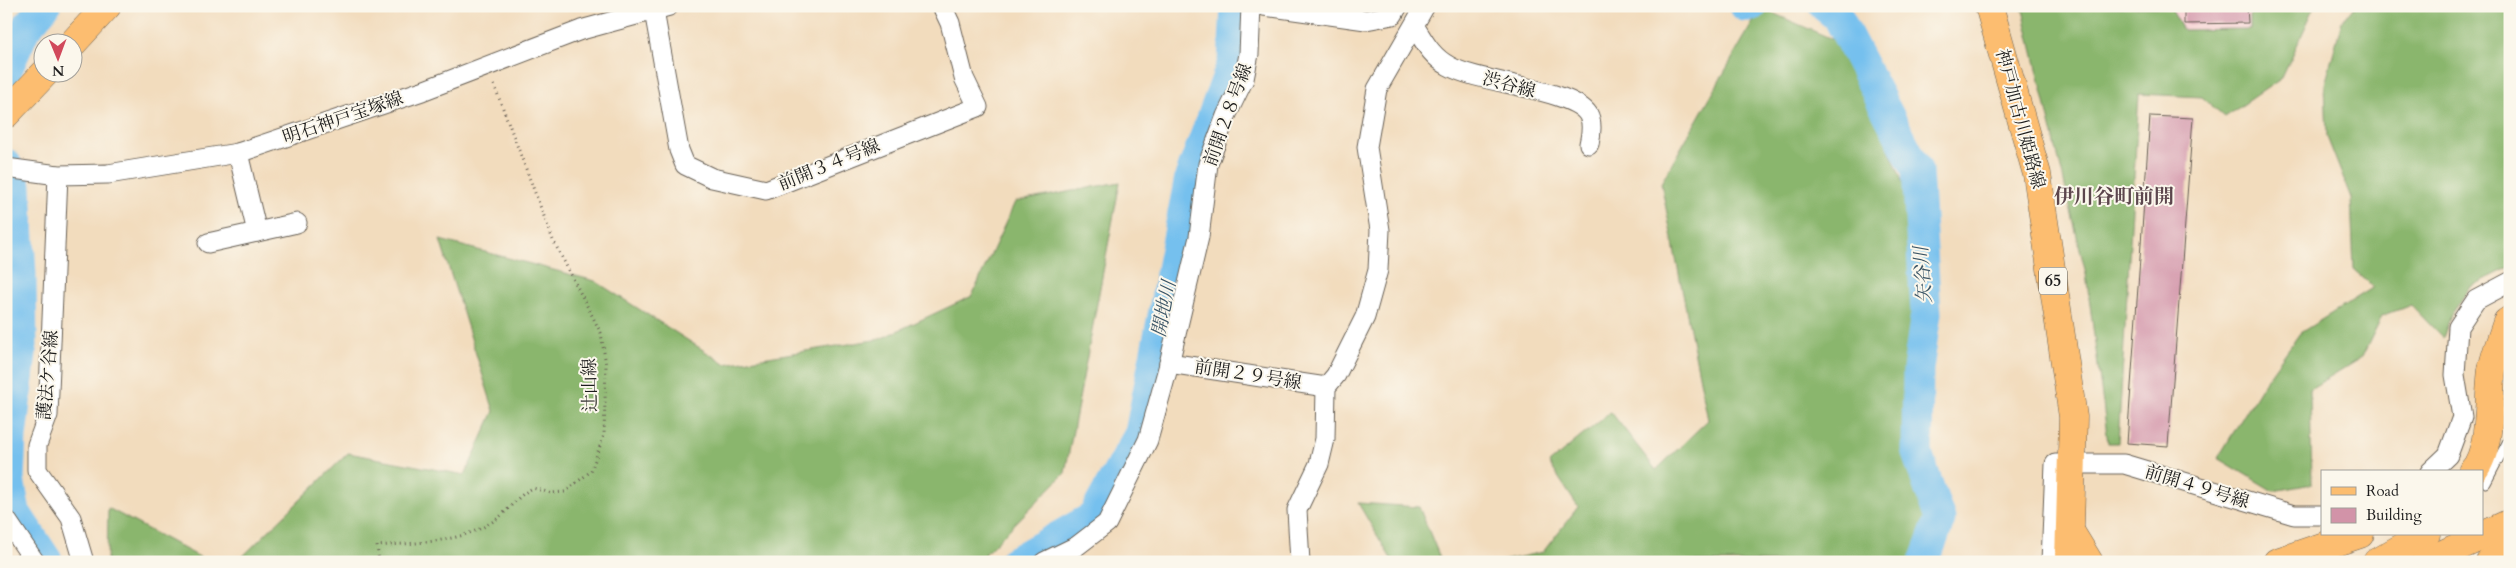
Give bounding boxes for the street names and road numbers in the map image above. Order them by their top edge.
street label: 神戸加古川姫路線 [1989,46,2051,192]
street label: 前開２８号線 [1198,60,1258,170]
street label: 渋谷線 [1480,66,1538,104]
street label: 明石神戸宝塚線 [279,86,407,150]
street label: 前開３４号線 [774,133,884,197]
road number: 65 [2039,268,2067,294]
street label: 護法ケ谷線 [32,329,64,421]
street label: 前開２９号線 [1193,354,1303,396]
street label: 辻山線 [577,358,603,412]
street label: 前開４９号線 [2142,459,2252,515]

